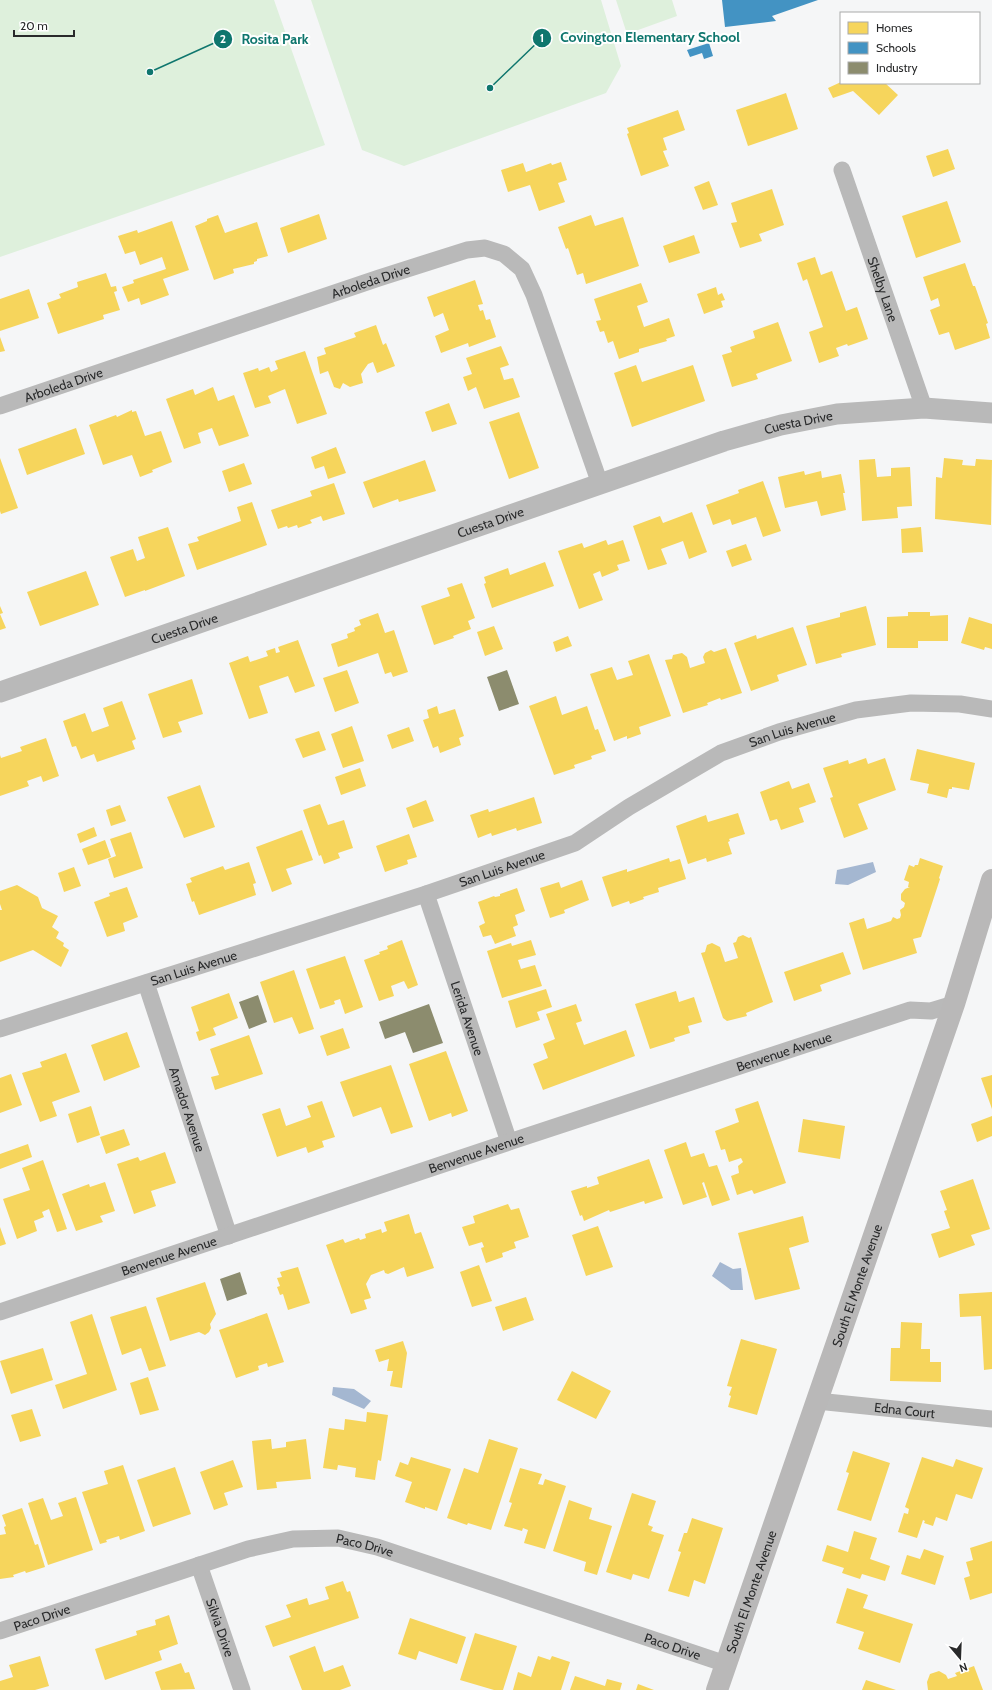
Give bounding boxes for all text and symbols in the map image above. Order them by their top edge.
scale bar [14,12,74,38]
legend [840,12,980,84]
text: 20 m [20,18,48,33]
text: Homes [876,20,913,35]
callout: Covington Elementary School [532,25,748,51]
callout: Rosita Park [213,26,316,52]
text: Covington Elementary School [560,28,740,46]
text: Rosita Park [241,30,309,48]
text: 1 [540,30,544,45]
text: 2 [220,31,226,46]
text: Schools [876,40,916,55]
text: Industry [876,60,917,75]
street label: Shelby Lane [864,255,902,324]
street label: Arboleda Drive [329,261,412,302]
street label: Arboleda Drive [22,364,105,405]
street label: Cuesta Drive [762,407,834,437]
street label: Cuesta Drive [455,503,526,541]
street label: Cuesta Drive [149,609,220,647]
street label: San Luis Avenue [747,708,837,750]
street label: San Luis Avenue [457,846,547,890]
street label: San Luis Avenue [148,946,239,989]
street label: Lerida Avenue [448,979,488,1058]
street label: Benvenue Avenue [734,1028,834,1075]
street label: Amador Avenue [166,1065,209,1154]
street label: Benvenue Avenue [426,1130,526,1176]
street label: South El Monte Avenue [828,1222,886,1349]
street label: Benvenue Avenue [119,1232,219,1279]
street label: Edna Court [873,1399,936,1421]
street label: South El Monte Avenue [722,1528,780,1655]
street label: Paco Drive [335,1530,396,1560]
street label: Silvia Drive [203,1596,238,1659]
street label: Paco Drive [11,1600,72,1634]
street label: Paco Drive [642,1629,703,1663]
north arrow [940,1638,980,1678]
text: N [957,1660,969,1675]

